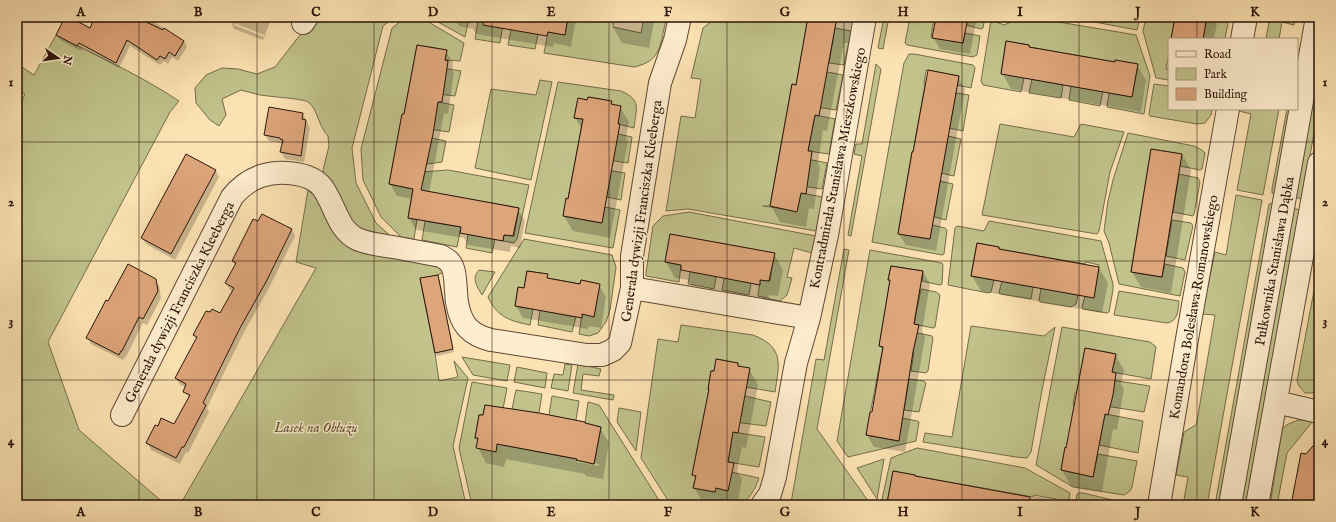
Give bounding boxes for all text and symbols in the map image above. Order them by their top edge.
text: A [76,4,87,21]
text: B [194,4,203,21]
text: C [311,4,321,21]
text: D [428,4,439,21]
text: E [546,4,556,21]
text: F [664,4,673,21]
text: G [780,4,791,21]
text: H [897,4,909,21]
text: I [1017,4,1023,21]
text: J [1133,4,1141,21]
text: K [1250,4,1260,21]
north arrow [38,38,78,78]
legend [1168,38,1298,110]
street label: Kontradmirała Stanisława Mieszkowskiego [806,46,870,290]
text: Road [1204,47,1232,62]
text: N [59,53,75,67]
text: Park [1204,67,1227,82]
text: 1 [9,74,14,91]
text: 1 [1323,74,1328,91]
text: Building [1204,87,1248,102]
street label: Generała dywizji Franciszka Kleeberga [617,98,667,323]
street label: Pułkownika Stanisława Dąbka [1251,174,1299,347]
street label: Komandora Bolesława Romanowskiego [1165,193,1223,421]
text: 2 [8,194,14,211]
text: 2 [1322,194,1328,211]
street label: Generała dywizji Franciszka Kleeberga [121,198,239,406]
text: 3 [9,313,14,330]
text: 3 [1323,313,1328,330]
park label: Lasek na Obłużu [273,419,358,437]
text: 4 [8,433,15,450]
text: 4 [1322,433,1329,450]
text: A [76,504,87,521]
text: B [194,504,203,521]
text: C [311,504,321,521]
text: D [428,504,439,521]
text: E [546,504,556,521]
text: F [664,504,673,521]
text: G [780,504,791,521]
text: H [897,504,909,521]
text: I [1017,504,1023,521]
text: J [1133,504,1141,521]
text: K [1250,504,1260,521]

